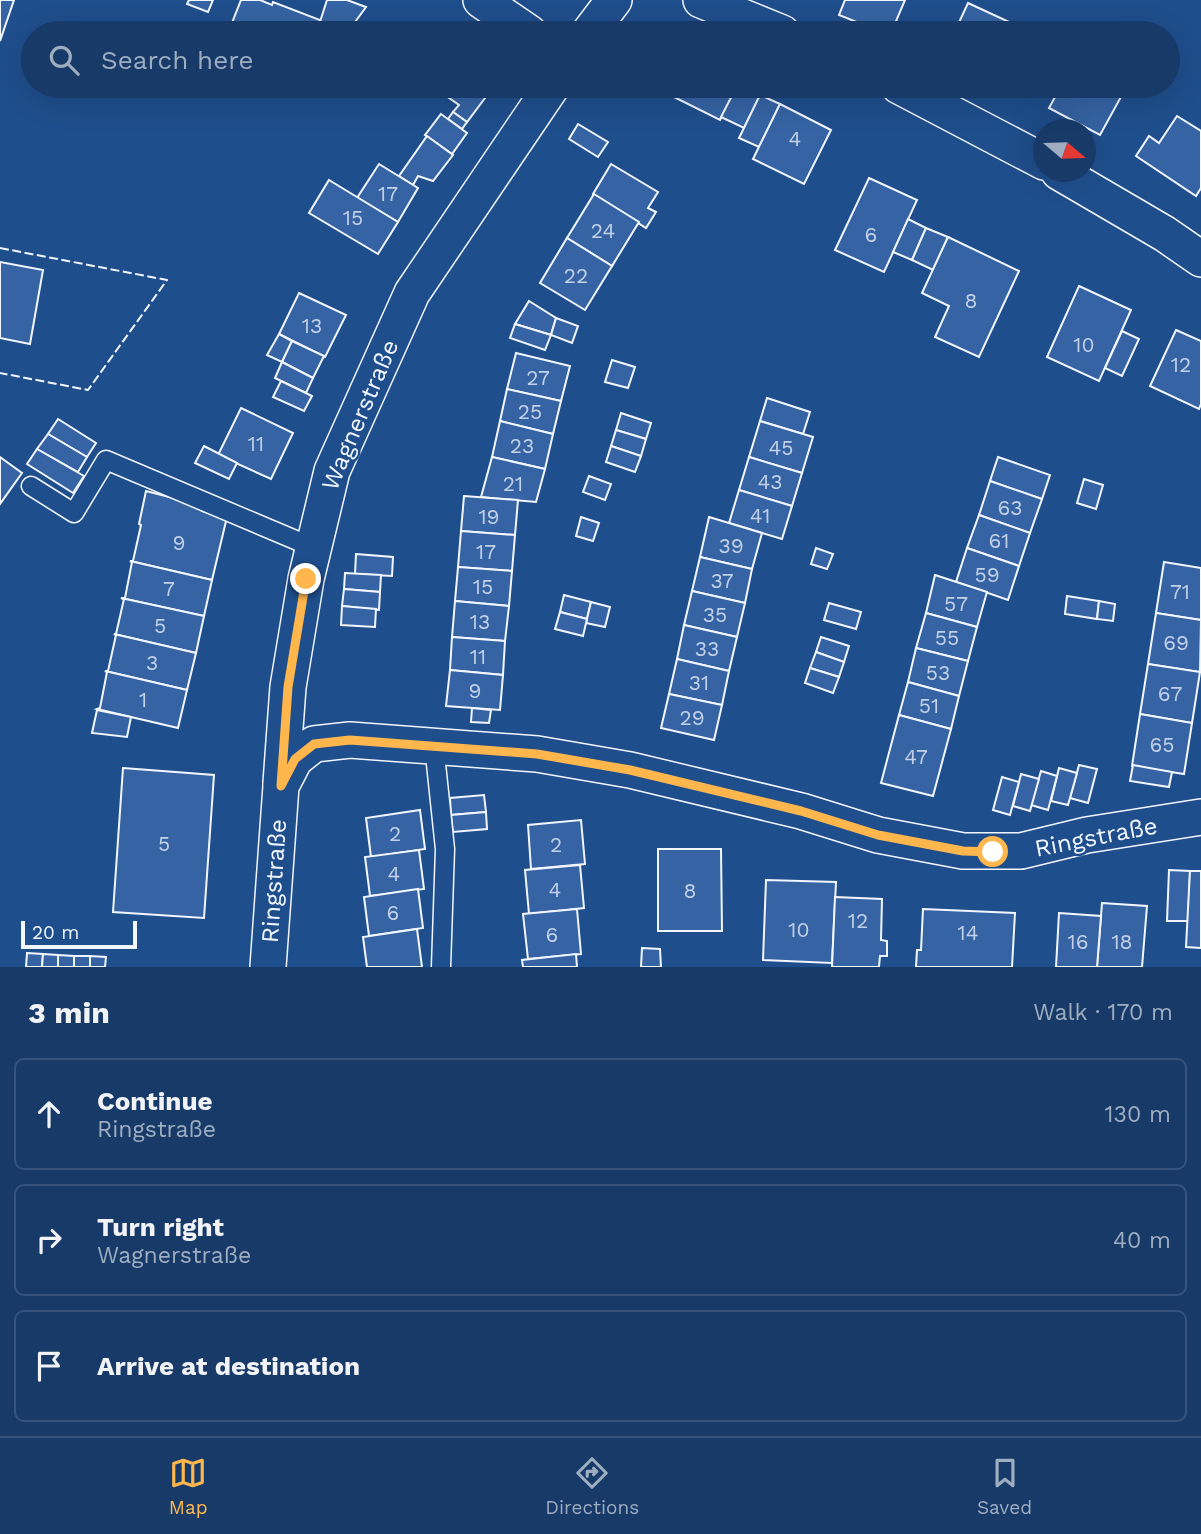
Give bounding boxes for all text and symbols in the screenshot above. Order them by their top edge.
search box [21,21,1180,98]
icon: search [45,41,83,79]
text: Search here [101,45,253,75]
north arrow [1033,119,1096,182]
house number: 4 [789,126,801,151]
house number: 17 [378,181,398,206]
house number: 15 [343,205,363,230]
house number: 24 [591,218,615,243]
house number: 6 [865,222,877,247]
house number: 22 [564,263,588,288]
house number: 8 [965,288,977,313]
house number: 13 [302,313,322,338]
house number: 10 [1073,332,1095,357]
street label: Wagnerstraße [316,335,404,495]
house number: 12 [1171,352,1191,377]
house number: 27 [526,365,550,390]
house number: 25 [518,399,542,424]
house number: 11 [248,431,264,456]
house number: 23 [510,433,534,458]
house number: 45 [768,435,794,460]
house number: 43 [757,469,783,494]
house number: 21 [503,471,523,496]
house number: 63 [997,495,1023,520]
house number: 41 [750,503,770,528]
house number: 19 [478,504,500,529]
house number: 61 [989,528,1009,553]
house number: 9 [173,530,185,555]
house number: 39 [718,533,744,558]
house number: 17 [476,539,496,564]
house number: 59 [974,562,1000,587]
route end [290,563,321,594]
house number: 37 [710,568,734,593]
house number: 15 [473,574,493,599]
house number: 7 [163,576,175,601]
house number: 71 [1170,579,1190,604]
house number: 57 [944,591,968,616]
house number: 35 [703,602,727,627]
house number: 13 [470,609,490,634]
house number: 5 [154,613,166,638]
house number: 55 [935,625,959,650]
house number: 69 [1163,630,1189,655]
house number: 33 [695,636,719,661]
house number: 11 [470,644,486,669]
house number: 3 [146,650,158,675]
house number: 53 [926,660,950,685]
house number: 31 [689,670,709,695]
house number: 9 [469,678,481,703]
house number: 67 [1158,681,1182,706]
house number: 1 [139,687,147,712]
house number: 51 [919,693,939,718]
house number: 29 [679,705,705,730]
house number: 65 [1150,732,1175,757]
house number: 47 [904,744,928,769]
street label: Ringstraße [1032,811,1160,863]
street label: Ringstraße [256,818,292,944]
house number: 2 [389,821,401,846]
house number: 5 [158,831,170,856]
house number: 2 [550,832,562,857]
route start [977,836,1008,867]
house number: 4 [388,861,400,886]
house number: 4 [549,877,561,902]
house number: 8 [684,878,696,903]
house number: 6 [387,900,399,925]
house number: 12 [848,908,868,933]
house number: 10 [788,917,810,942]
scale bar [21,918,136,950]
house number: 14 [957,920,979,945]
text: 20 m [32,921,79,944]
house number: 6 [546,922,558,947]
house number: 16 [1068,929,1088,954]
house number: 18 [1111,929,1133,954]
text: 3 min [28,995,110,1030]
text: Walk · 170 m [1033,999,1173,1026]
text: Continue [97,1086,213,1116]
icon: ahead [30,1095,68,1133]
text: 130 m [1105,1101,1171,1128]
text: Ringstraße [97,1116,216,1143]
text: Turn right [97,1212,224,1242]
icon: right [30,1221,68,1259]
text: 40 m [1113,1227,1171,1254]
text: Wagnerstraße [97,1242,251,1269]
icon: arrive [30,1347,68,1385]
text: Arrive at destination [97,1351,360,1381]
tab: Map [169,1454,208,1519]
tab: Directions [545,1454,639,1519]
tab: Saved [977,1454,1032,1519]

